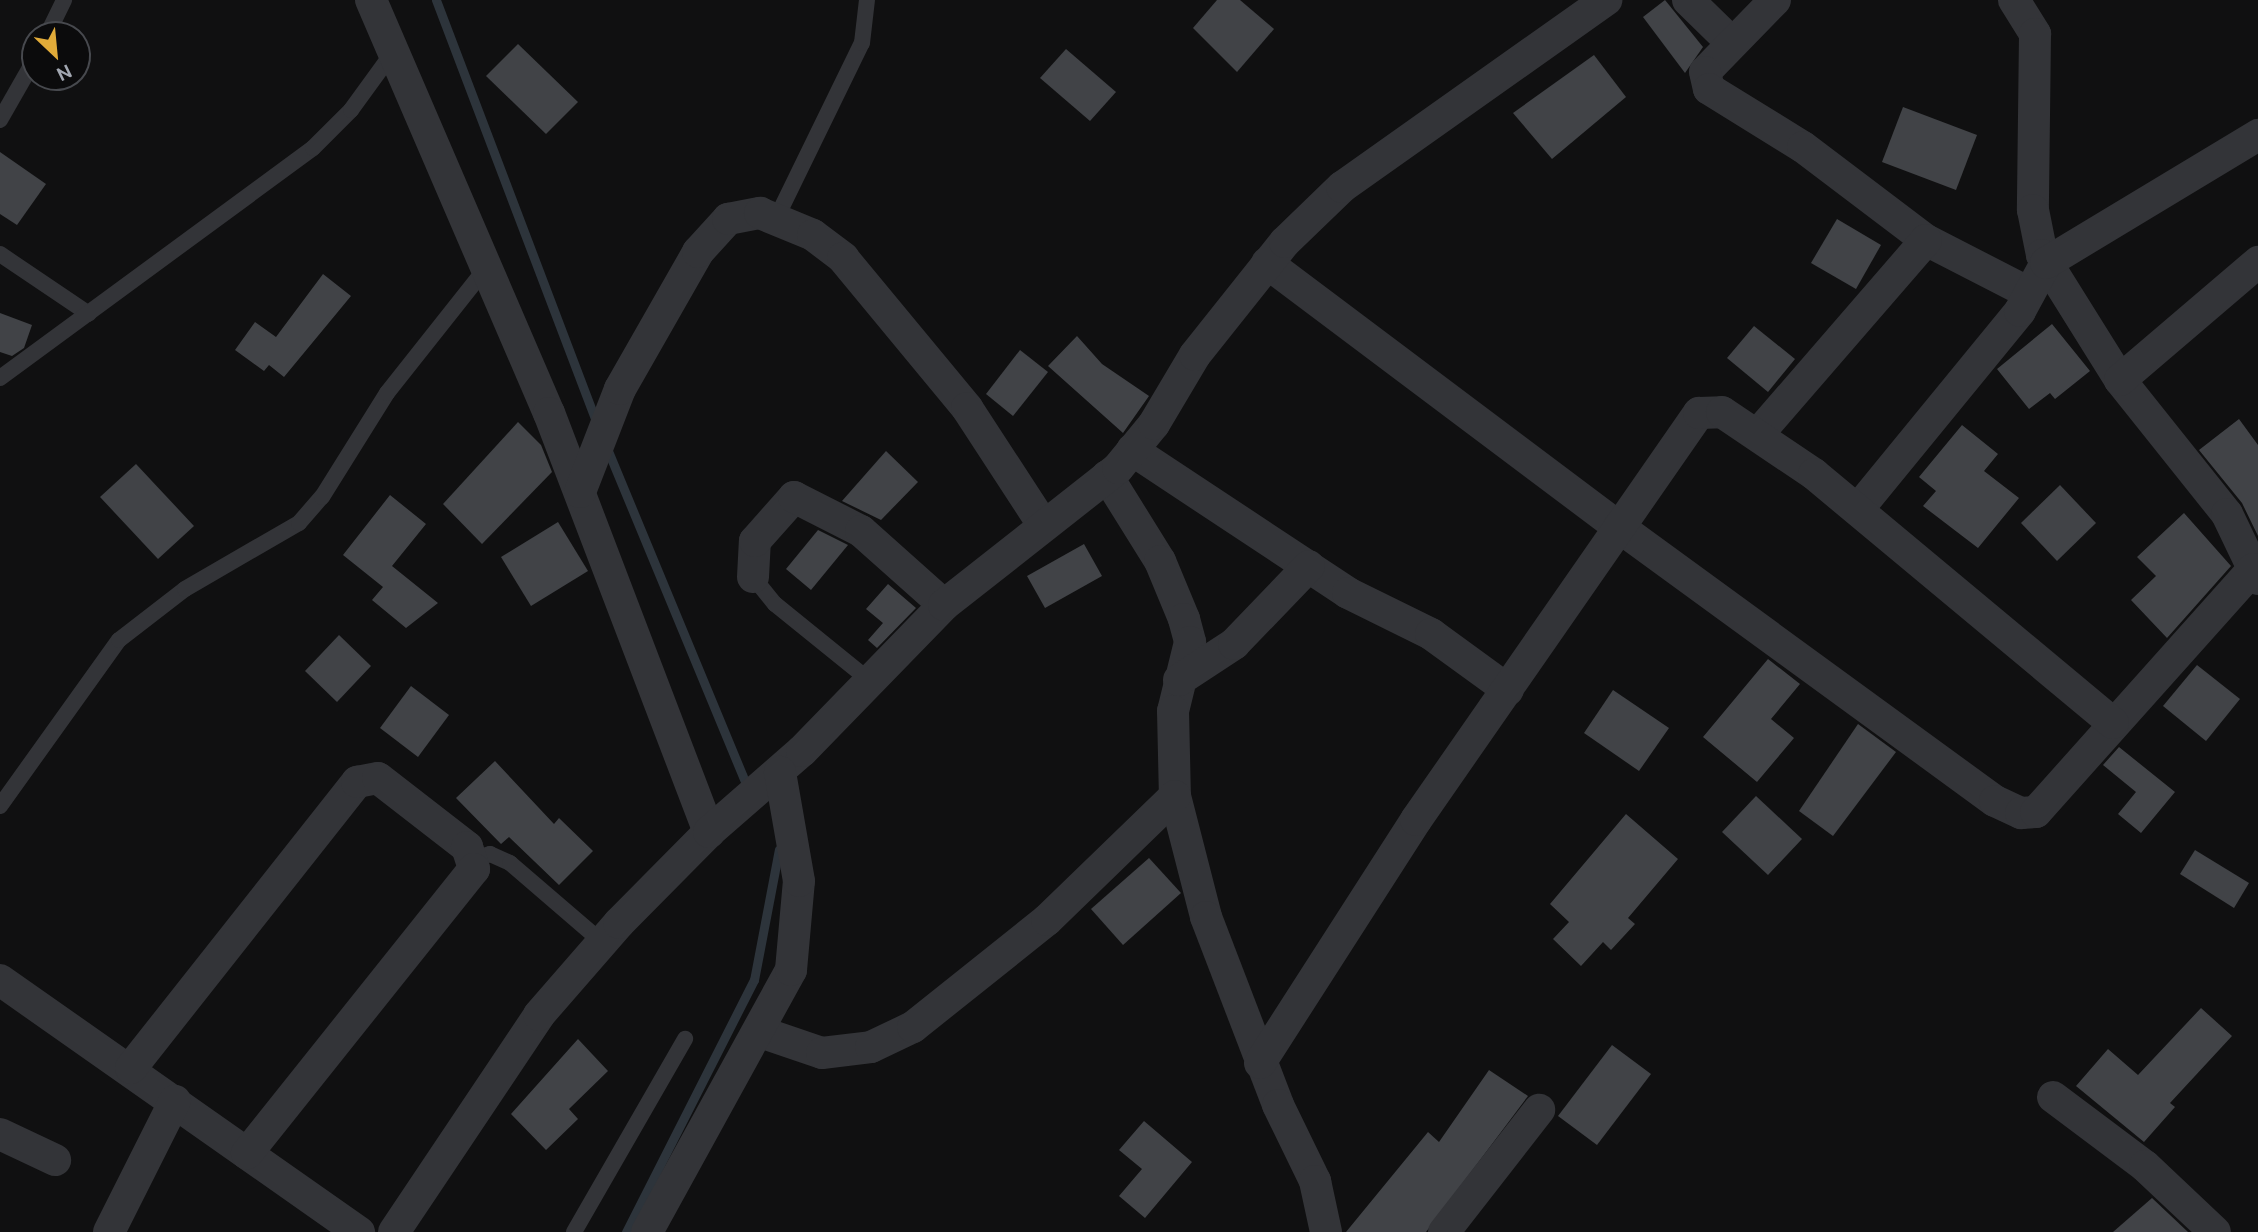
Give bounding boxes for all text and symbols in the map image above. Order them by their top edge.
north arrow [21,21,91,91]
text: N [53,60,76,86]

